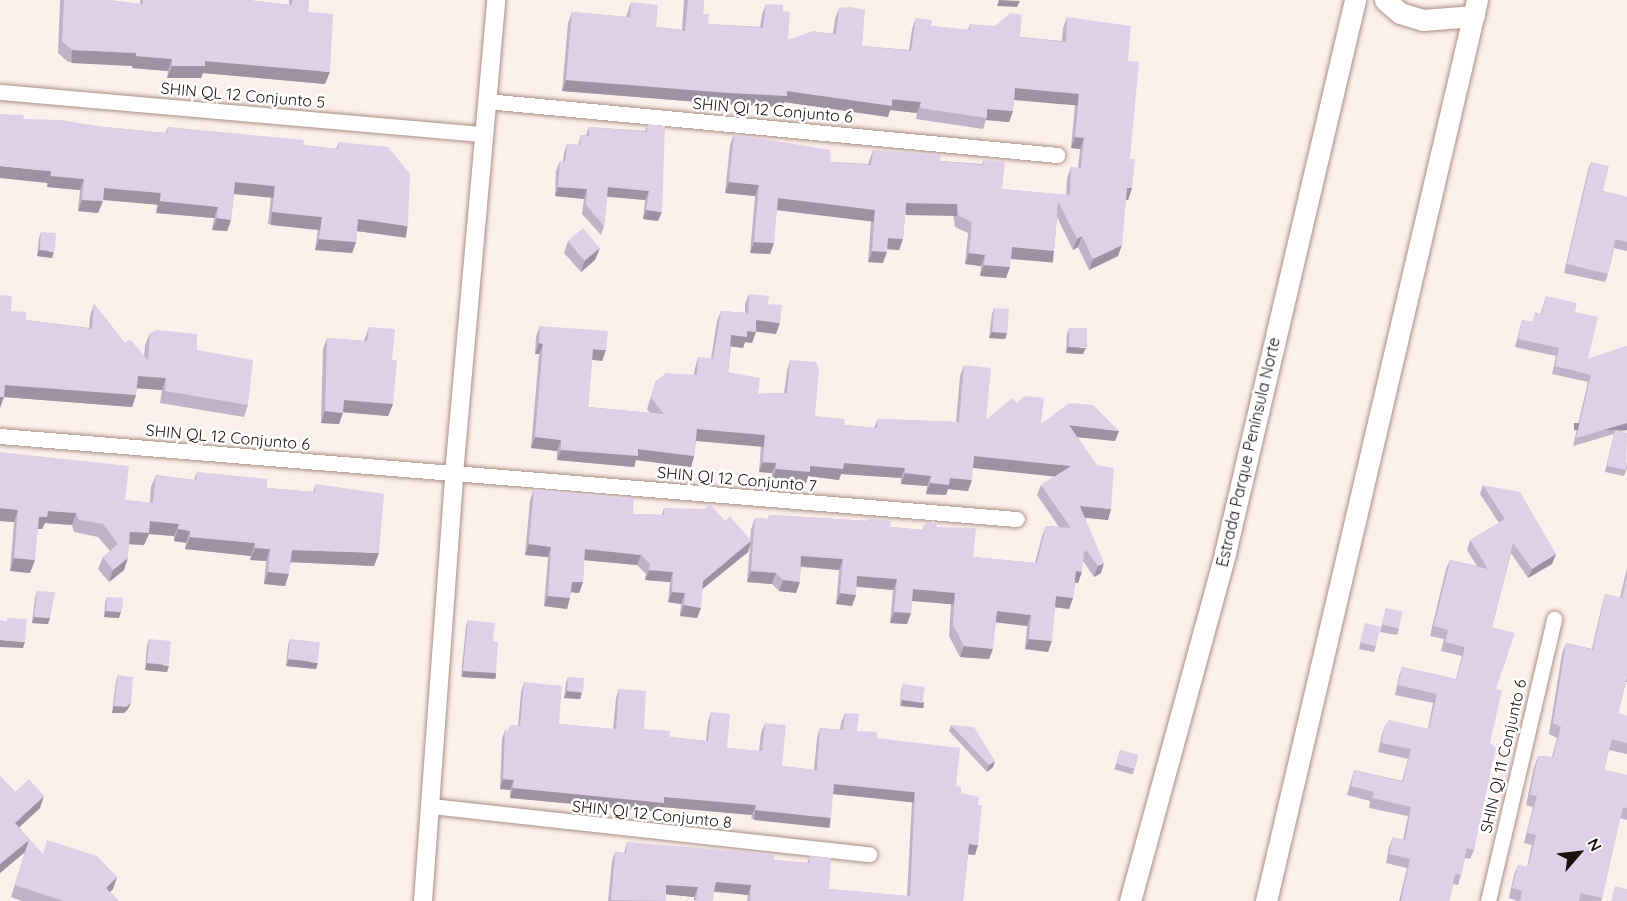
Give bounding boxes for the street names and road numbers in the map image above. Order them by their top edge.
street label: SHIN QL 12 Conjunto 5 [160,78,326,112]
street label: SHIN QI 12 Conjunto 6 [692,93,854,127]
street label: Estrada Parque Península Norte [1212,335,1284,569]
street label: SHIN QL 12 Conjunto 6 [145,420,311,454]
street label: SHIN QI 12 Conjunto 7 [656,462,818,496]
street label: SHIN QI 11 Conjunto 6 [1476,677,1530,835]
street label: SHIN QI 12 Conjunto 8 [571,796,733,832]

